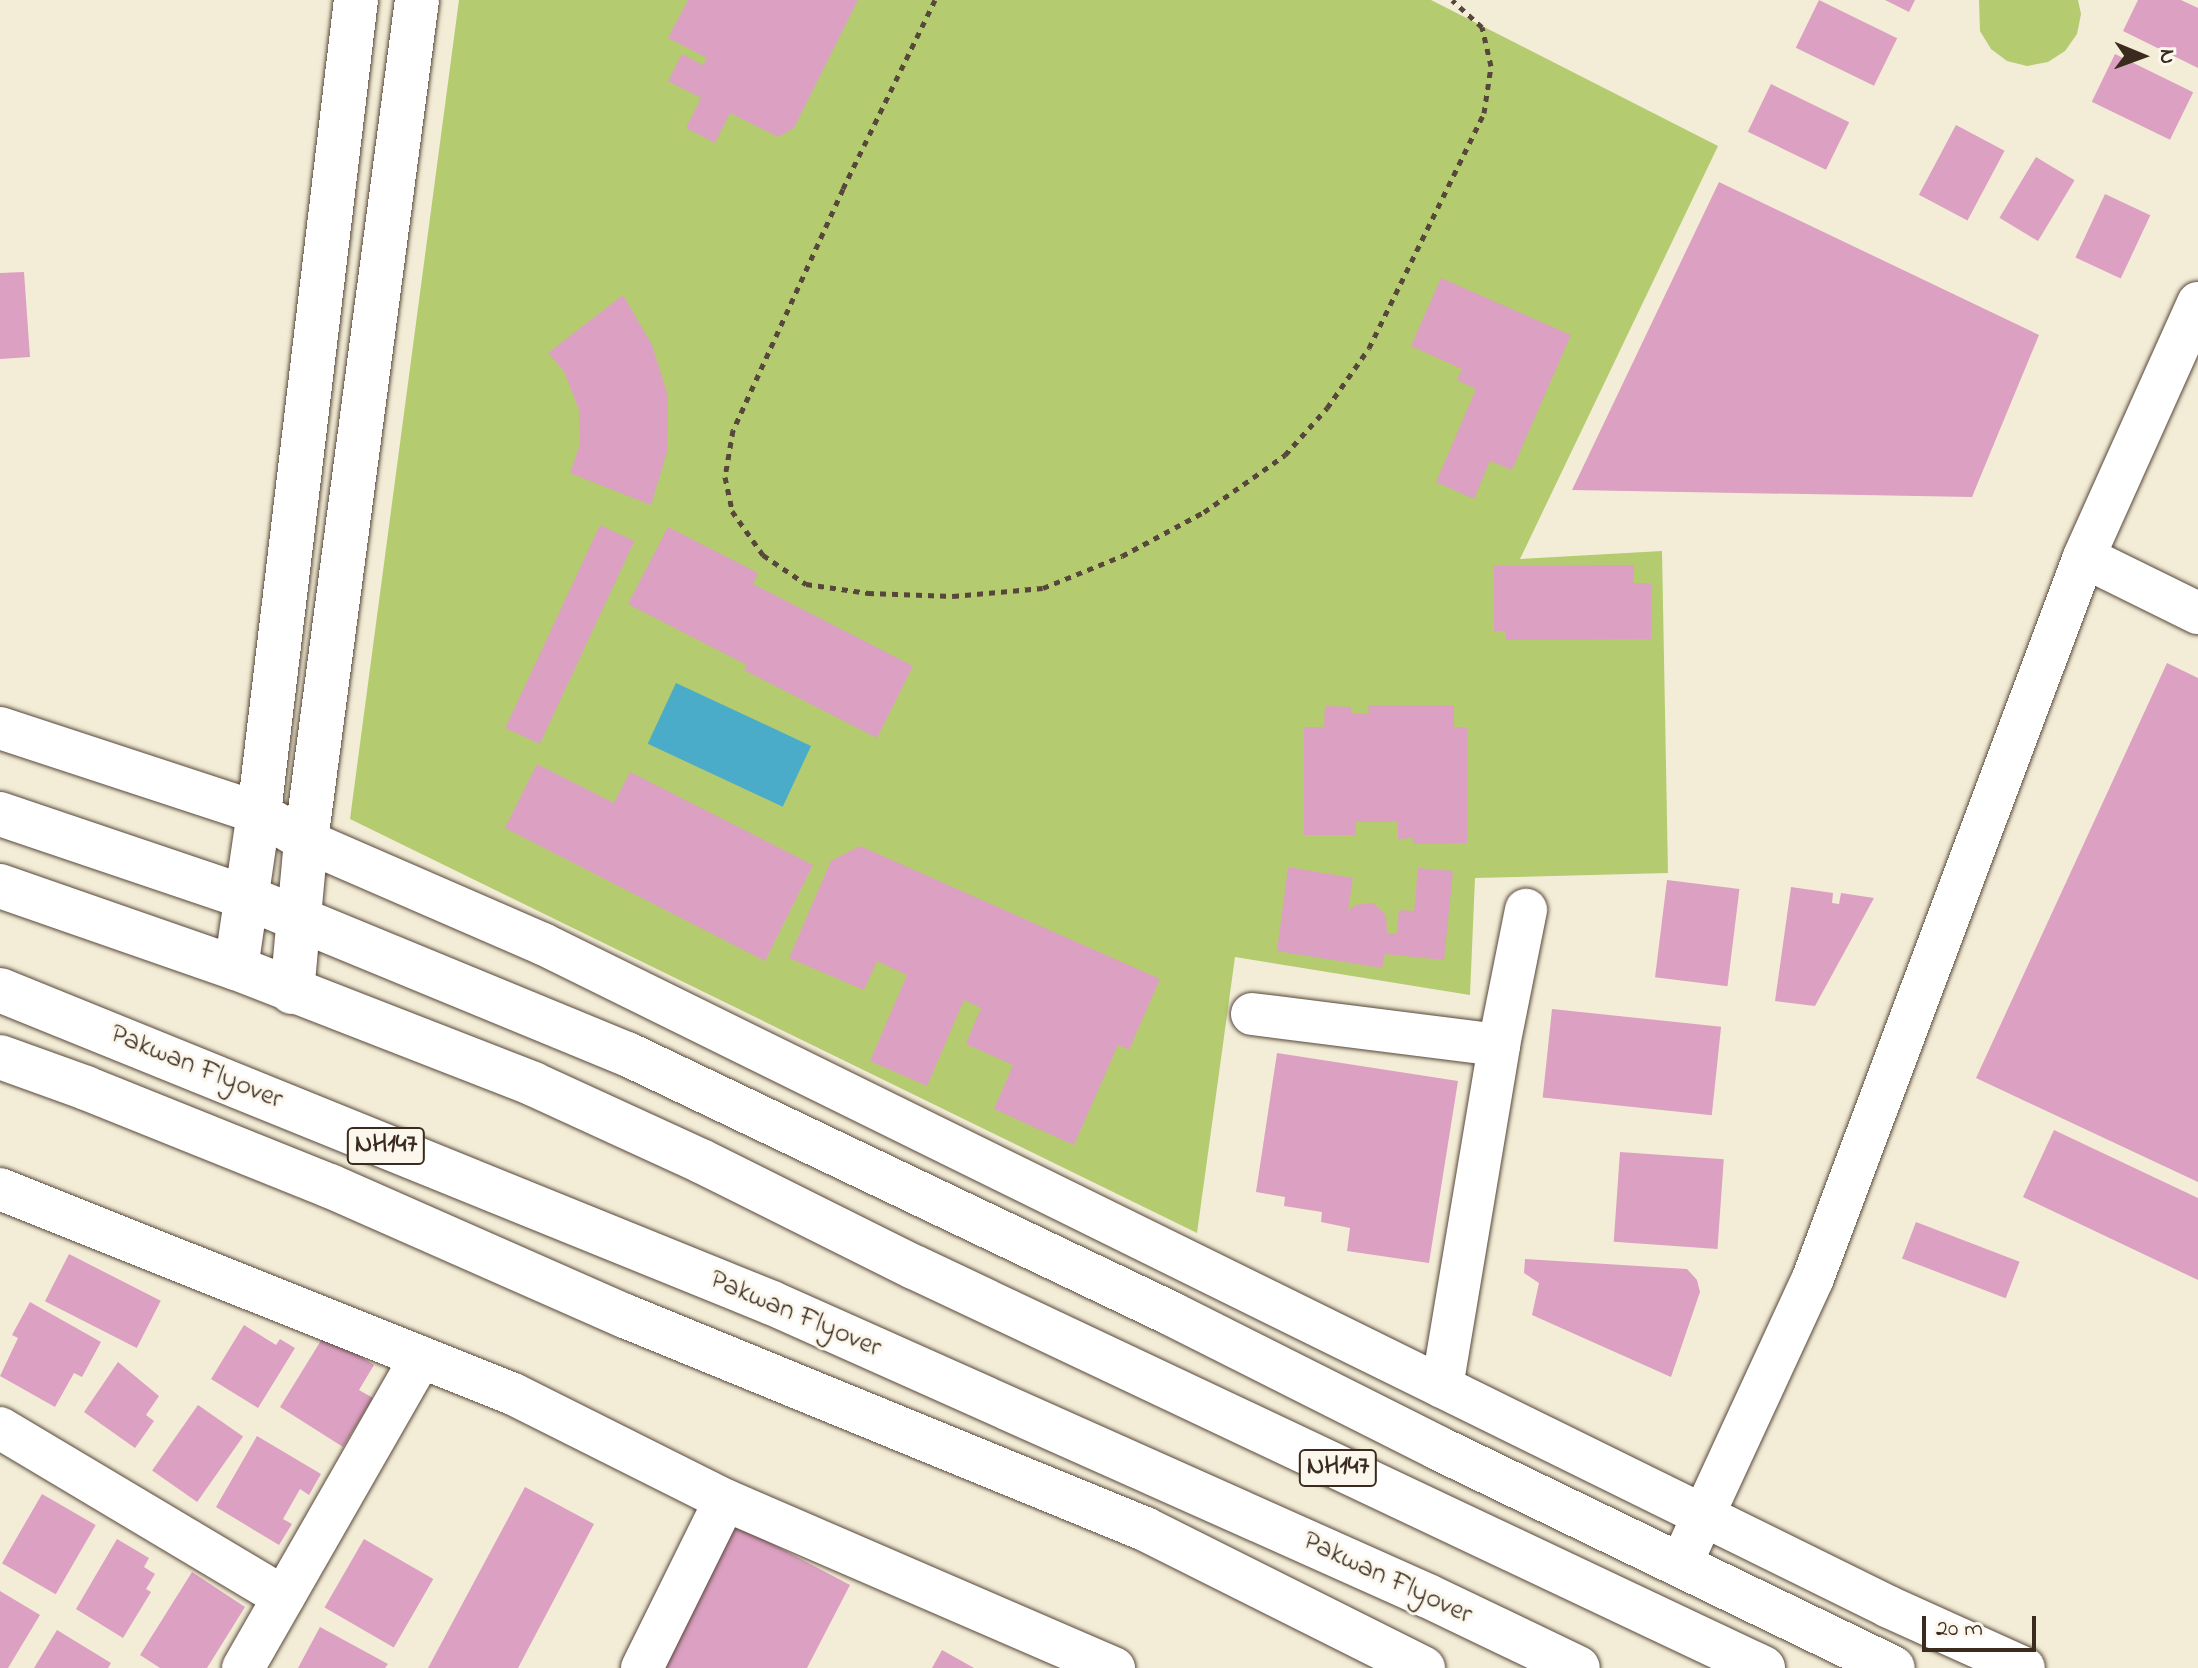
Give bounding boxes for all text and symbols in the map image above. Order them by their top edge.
north arrow [2102,16,2182,96]
text: N [2150,49,2182,64]
street label: Pakwan Flyover [105,1018,287,1118]
road number: NH147 [346,1124,426,1168]
street label: Pakwan Flyover [704,1264,886,1366]
road number: NH147 [1298,1446,1378,1490]
street label: Pakwan Flyover [1297,1525,1477,1633]
scale bar [1926,1600,2040,1650]
text: 20 m [1936,1612,1983,1647]

